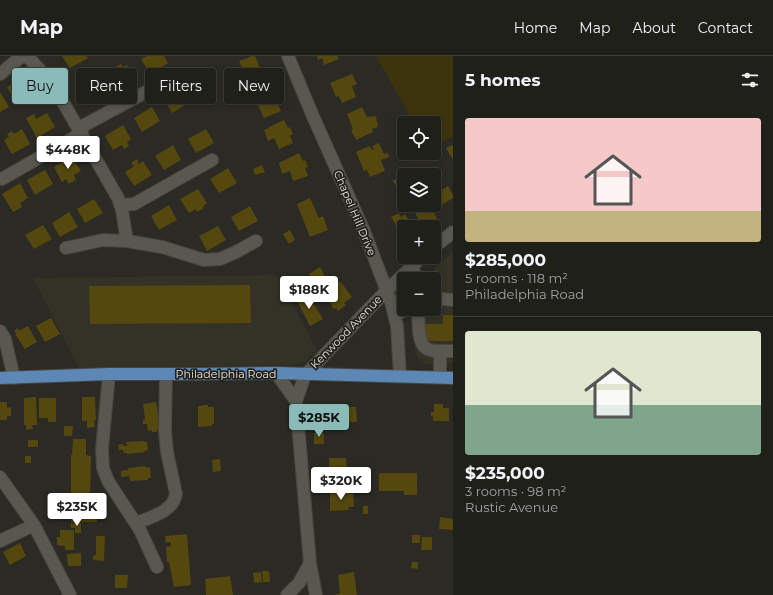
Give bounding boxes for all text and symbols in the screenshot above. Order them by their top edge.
text: Map [20,16,63,39]
text: Home [514,19,557,37]
text: Map [579,19,610,37]
text: About [632,19,676,37]
text: Contact [698,19,753,37]
chip: Buy [12,68,68,104]
chip: Rent [76,68,137,104]
chip: Filters [145,68,216,104]
chip: New [224,68,284,104]
icon: filters [739,69,761,91]
text: 5 homes [465,70,541,90]
map controls [397,116,441,316]
button: locate [397,116,441,160]
pin: $448K [40,136,96,170]
text: $448K [46,141,90,157]
icon: home [577,144,649,216]
street label: Chapel Hill Drive [331,168,379,258]
button: layers [397,168,441,212]
button: + [397,220,441,264]
text: $285,000 [465,250,546,270]
text: 5 rooms · 118 m² [465,270,568,286]
button: − [397,272,441,316]
pin: $188K [281,276,337,310]
text: $188K [289,281,329,297]
text: Philadelphia Road [465,286,584,302]
street label: Kenwood Avenue [307,292,385,372]
icon: home [577,357,649,429]
street label: Philadelphia Road [176,367,276,381]
pin: $285K [291,404,347,438]
text: $285K [298,409,340,425]
text: $235,000 [465,463,545,483]
pin: $320K [313,467,369,501]
text: $320K [320,472,362,488]
text: 3 rooms · 98 m² [465,483,566,499]
pin: $235K [49,493,105,527]
text: $235K [57,498,97,514]
text: Rustic Avenue [465,499,558,515]

